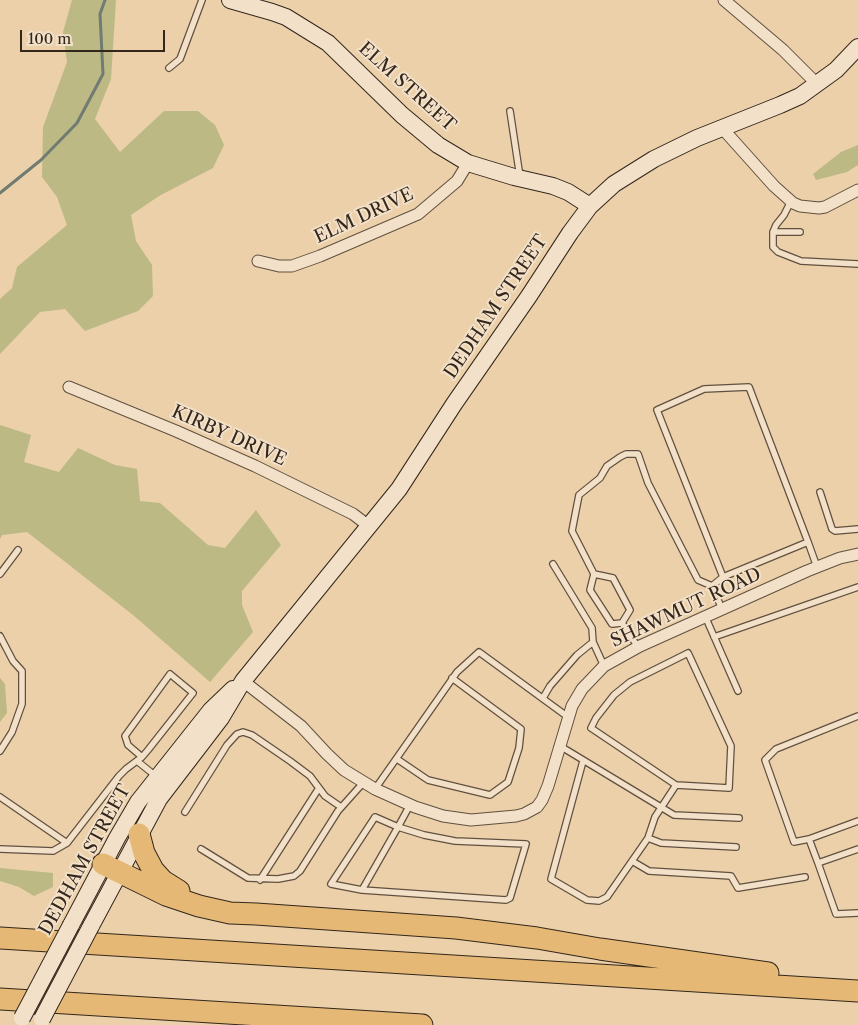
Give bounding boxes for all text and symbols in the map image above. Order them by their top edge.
scale bar [22,20,168,52]
text: 100 m [28,29,71,48]
street label: ELM STREET [354,38,460,136]
street label: ELM DRIVE [311,184,417,248]
street label: DEDHAM STREET [440,231,552,383]
street label: KIRBY DRIVE [168,401,290,471]
street label: SHAWMUT ROAD [607,564,765,652]
street label: DEDHAM STREET [35,781,135,939]

